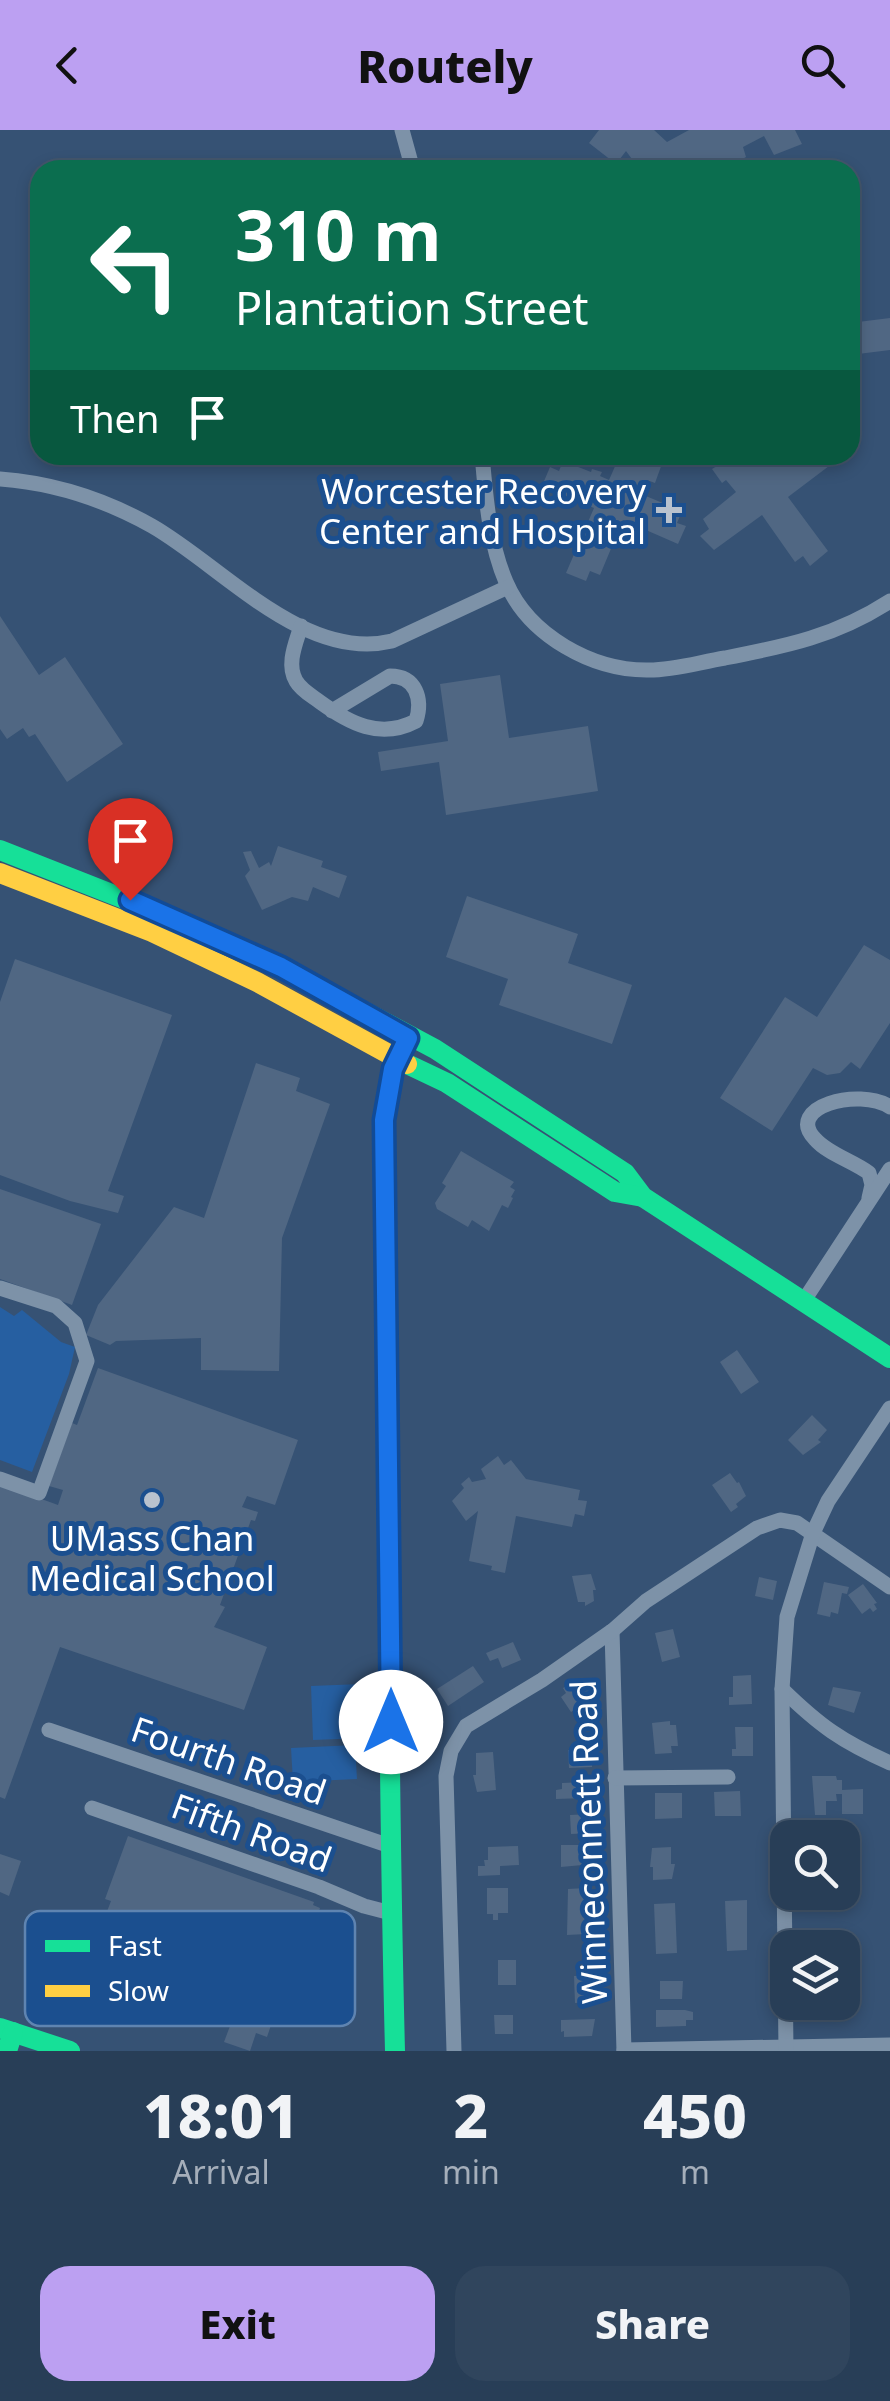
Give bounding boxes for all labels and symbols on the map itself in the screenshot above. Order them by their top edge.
place label: Worcester Recovery Center and Hospital [319,467,646,554]
marker: Worcester Recovery Center and Hospital [656,497,682,523]
pin [88,798,173,901]
marker: UMass Chan Medical School [141,1489,163,1511]
place label: UMass Chan Medical School [29,1514,275,1601]
position arrow [339,1670,443,1774]
street label: Winneconnett Road [559,1679,617,2005]
street label: Fourth Road [125,1705,333,1815]
street label: Fifth Road [166,1781,338,1883]
legend [25,1911,355,2026]
text: Fast [108,1926,162,1964]
text: Slow [108,1971,169,2009]

